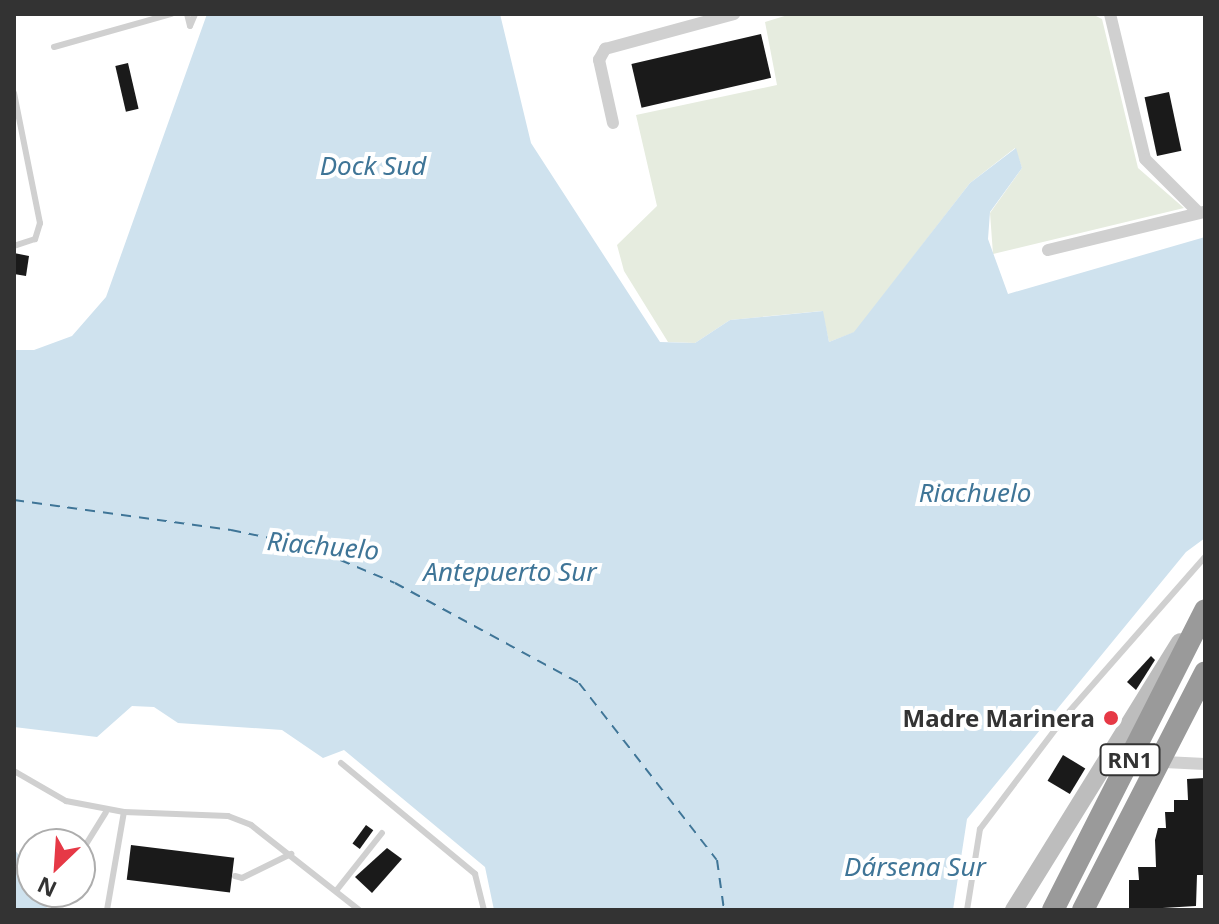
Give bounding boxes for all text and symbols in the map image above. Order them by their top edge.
water label: Dock Sud [320,150,426,182]
water label: Riachuelo [919,477,1031,509]
water label: Riachuelo [266,526,380,566]
water label: Antepuerto Sur [423,556,597,588]
place label: Madre Marinera [903,704,1095,732]
marker: Madre Marinera [1102,709,1120,727]
road number: RN1 [1098,742,1162,778]
north arrow [16,828,96,908]
water label: Dársena Sur [844,851,986,883]
text: N [32,871,61,905]

